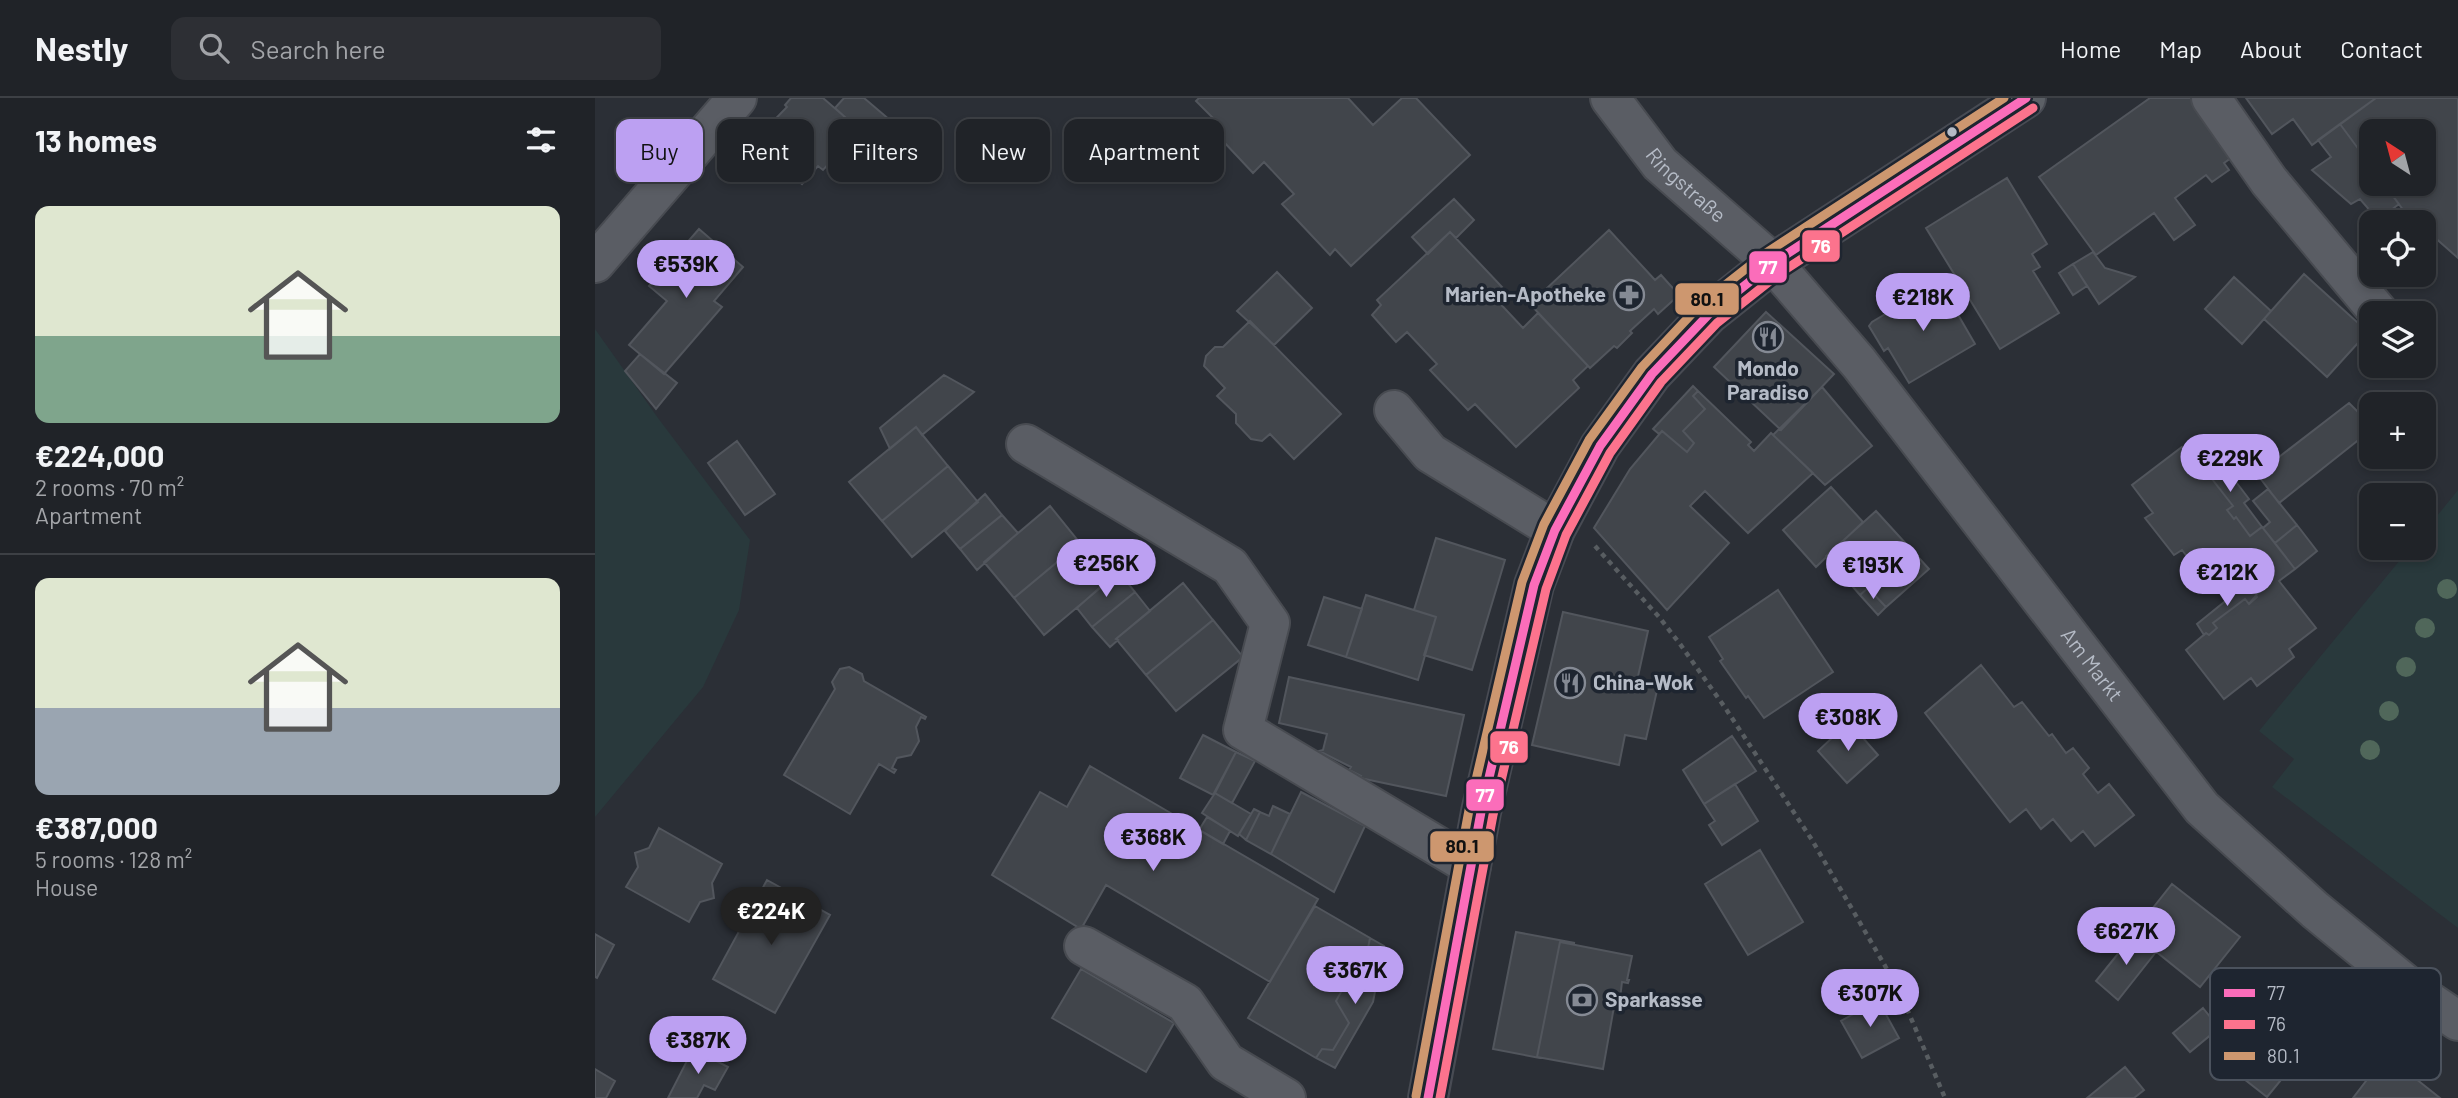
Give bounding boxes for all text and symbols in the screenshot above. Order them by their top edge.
search box [171,17,661,80]
text: Nestly [35,28,129,68]
icon: search [195,29,233,67]
text: Search here [251,33,386,64]
text: Home [2060,34,2121,63]
text: Map [2159,34,2202,63]
text: About [2240,34,2302,63]
text: Contact [2340,34,2423,63]
chip: Buy [616,119,703,182]
chip: Rent [717,119,814,182]
chip: Filters [828,119,942,182]
chip: New [956,119,1050,182]
chip: Apartment [1064,119,1224,182]
north arrow [2359,119,2436,196]
map controls [2359,119,2436,560]
icon: filters [522,121,560,159]
text: 13 homes [35,122,157,158]
unlabelled marker [1945,125,1959,139]
street label: Ringstraße [1641,142,1732,227]
button: locate [2359,210,2436,287]
line badge: 76 [1801,229,1841,263]
text: 76 [1811,234,1831,257]
pin: €539K [637,240,735,300]
text: €539K [653,249,719,277]
line badge: 77 [1748,250,1788,284]
icon: home [235,252,361,378]
text: 77 [1759,255,1778,278]
pin: €218K [1874,274,1972,333]
pharmacy icon: Marien-Apotheke [1612,278,1646,312]
place label: Marien-Apotheke [1445,281,1606,306]
line badge: 80.1 [1674,282,1740,316]
text: €218K [1892,282,1954,310]
text: 80.1 [1691,287,1723,310]
button: layers [2359,301,2436,378]
restaurant icon: Mondo Paradiso [1751,320,1785,354]
place label: Mondo Paradiso [1727,355,1809,404]
button: + [2359,392,2436,469]
pin: €229K [2181,434,2279,494]
text: €224,000 [35,437,164,473]
text: €229K [2197,443,2263,471]
text: 2 rooms · 70 m² [35,473,184,501]
button: − [2359,483,2436,560]
text: Apartment [35,501,142,529]
pin: €256K [1057,540,1155,599]
pin: €193K [1824,542,1922,601]
text: €256K [1073,548,1139,576]
pin: €212K [2178,548,2276,608]
text: €193K [1842,550,1904,578]
text: €212K [2196,557,2258,585]
street label: Am Markt [2057,622,2129,706]
icon: home [235,624,361,750]
restaurant icon: China-Wok [1553,666,1587,700]
place label: China-Wok [1593,669,1694,694]
pin: €308K [1799,694,1897,753]
text: €308K [1815,702,1881,730]
line badge: 76 [1489,730,1529,764]
text: 76 [1499,735,1519,758]
line badge: 77 [1465,778,1505,812]
text: 77 [1476,783,1495,806]
text: €387,000 [35,809,158,845]
pin: €368K [1104,814,1202,873]
text: €368K [1120,822,1186,850]
line badge: 80.1 [1429,830,1495,863]
text: 80.1 [1446,834,1478,857]
text: 5 rooms · 128 m² [35,845,192,873]
text: House [35,873,98,901]
pin: €224K [722,888,820,947]
text: €224K [737,896,805,924]
pin: €627K [2077,908,2175,967]
text: €627K [2093,916,2159,944]
pin: €367K [1306,946,1404,1006]
text: €367K [1322,955,1388,983]
legend [2210,968,2441,1080]
pin: €307K [1821,970,1919,1029]
text: €307K [1837,978,1903,1006]
text: 77 [2267,981,2285,1004]
bank icon: Sparkasse [1565,983,1599,1017]
place label: Sparkasse [1605,986,1703,1011]
text: 76 [2267,1012,2286,1035]
pin: €387K [649,1016,747,1076]
text: €387K [665,1025,731,1053]
text: 80.1 [2267,1044,2300,1067]

